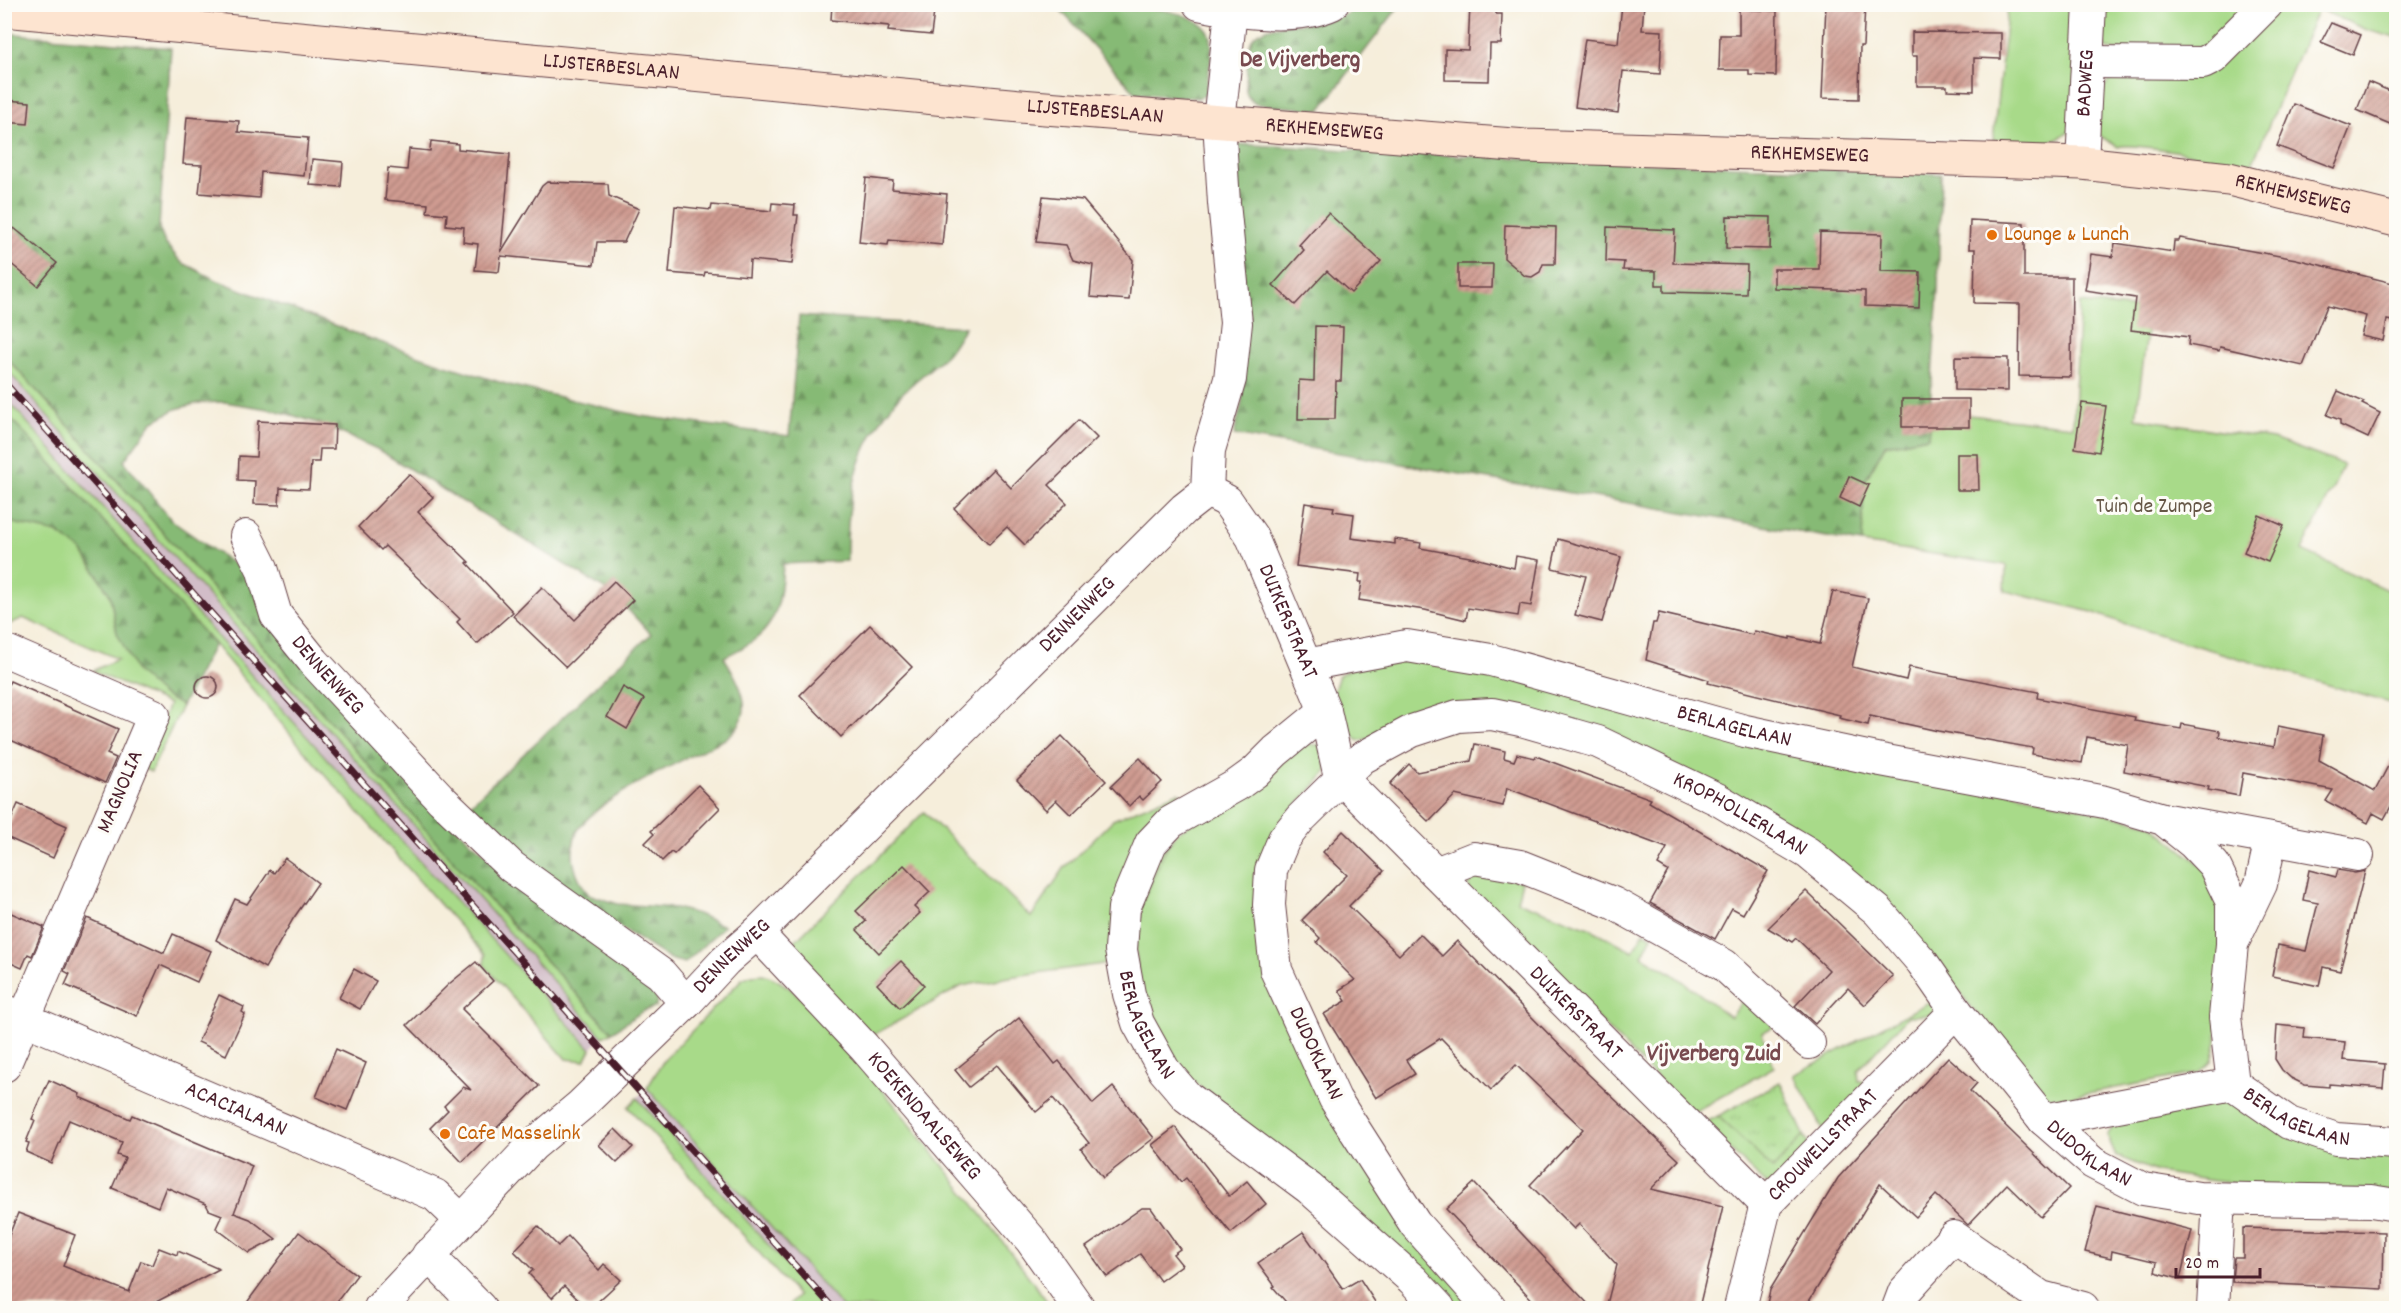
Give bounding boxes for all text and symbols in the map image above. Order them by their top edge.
district label: De Vijverberg [1240,44,1360,78]
street label: LIJSTERBESLAAN [542,46,681,89]
street label: BADWEG [2069,49,2103,118]
street label: LIJSTERBESLAAN [1026,91,1165,133]
street label: REKHEMSEWEG [1264,110,1385,150]
street label: REKHEMSEWEG [1750,137,1869,172]
street label: REKHEMSEWEG [2232,165,2354,224]
place label: Lounge & Lunch [2004,220,2129,251]
marker: Lounge & Lunch [1985,228,1999,242]
park label: Tuin de Zumpe [2096,492,2212,523]
street label: DUIKERSTRAAT [1250,560,1325,684]
street label: DENNENWEG [1032,569,1123,660]
street label: DENNENWEG [283,629,371,722]
street label: BERLAGELAAN [1673,697,1794,756]
street label: MAGNOLIA [90,746,152,838]
street label: KROPHOLLERLAAN [1668,765,1813,865]
street label: DENNENWEG [686,912,778,1001]
street label: DUIKERSTRAAT [1522,959,1630,1067]
street label: BERLAGELAAN [1110,968,1182,1087]
street label: DUDOKLAAN [1280,1002,1350,1106]
district label: Vijverberg Zuid [1647,1038,1781,1072]
street label: KOEKENDAALSEWEG [859,1045,989,1188]
street label: ACACIALAAN [180,1074,292,1145]
street label: BERLAGELAAN [2236,1080,2351,1155]
street label: CROUWELLSTRAAT [1761,1082,1886,1209]
street label: DUDOKLAAN [2039,1113,2137,1196]
place label: Cafe Masselink [457,1119,581,1150]
marker: Cafe Masselink [438,1127,452,1141]
scale bar [2176,1241,2260,1279]
text: 20 m [2185,1252,2219,1277]

